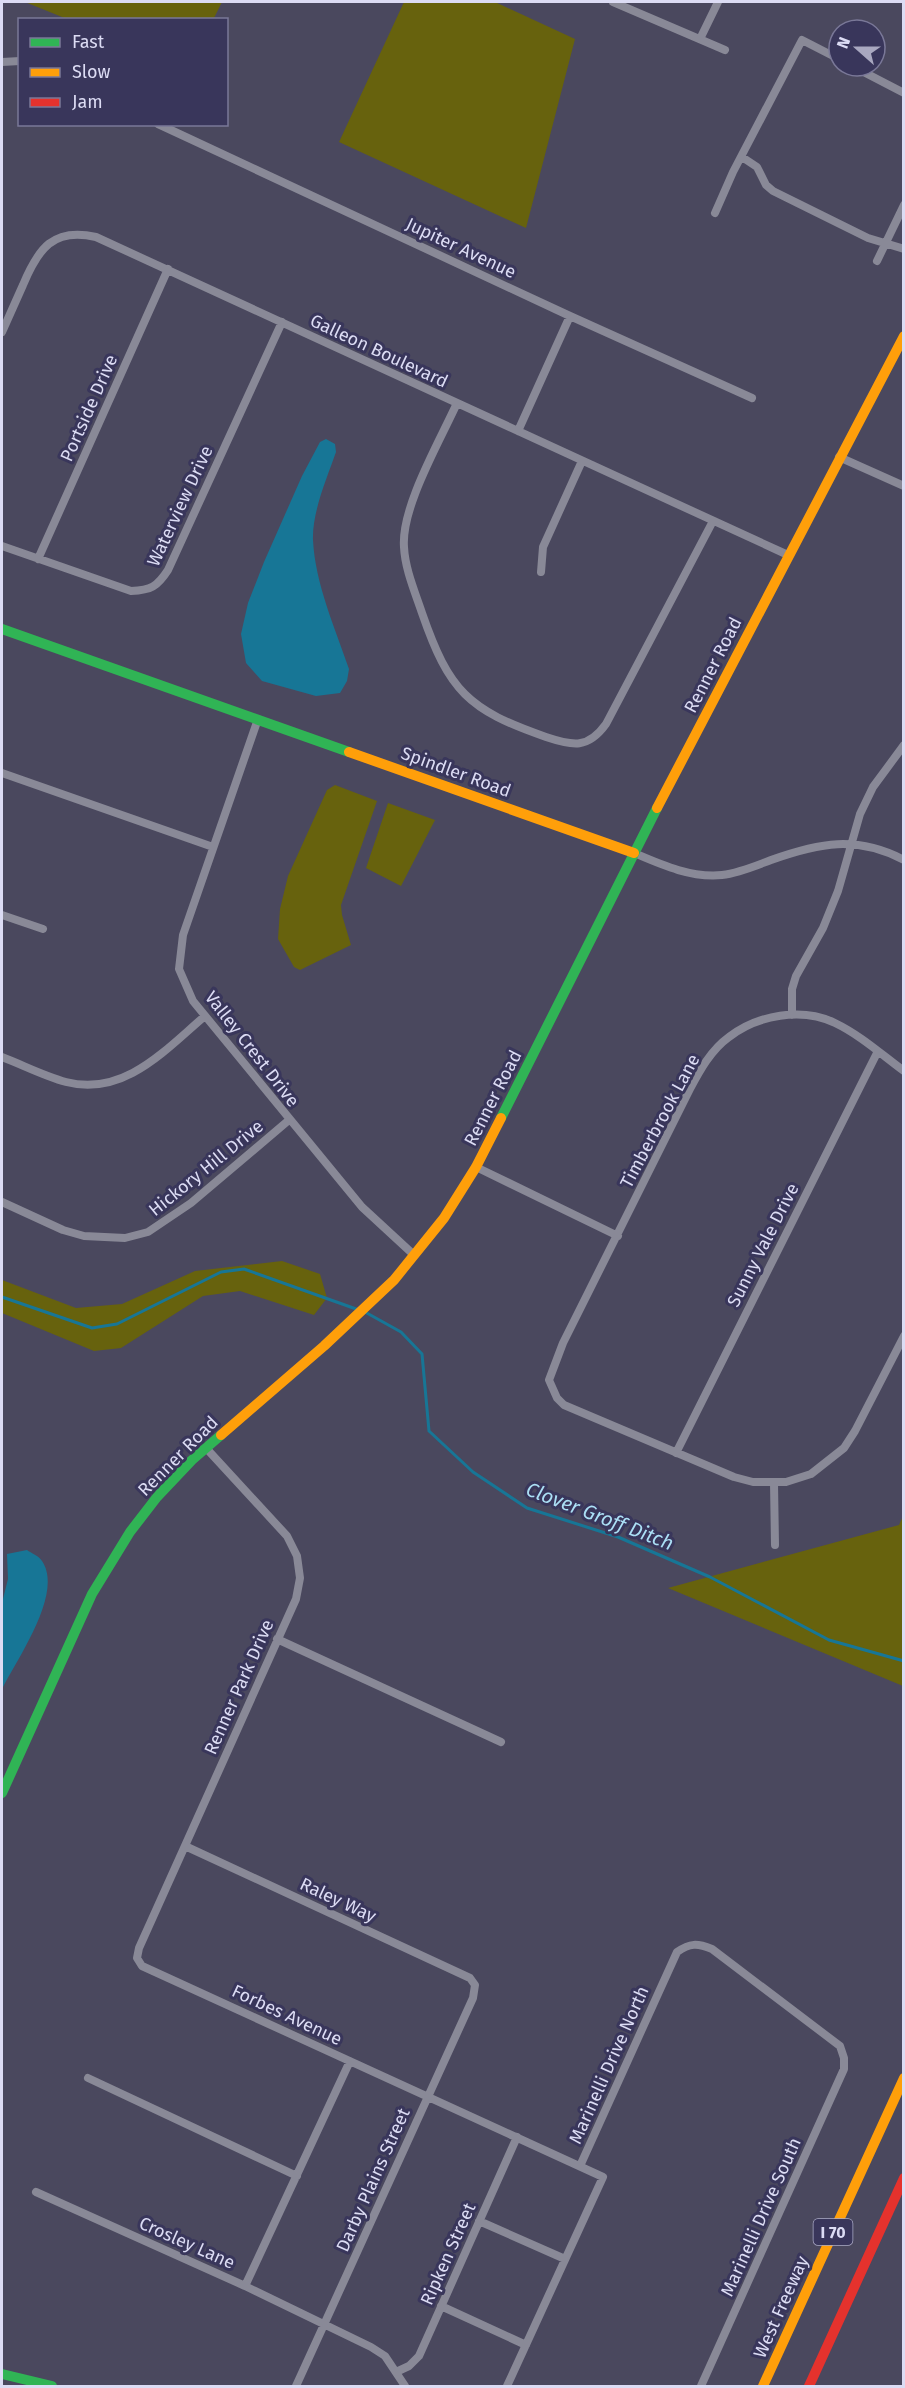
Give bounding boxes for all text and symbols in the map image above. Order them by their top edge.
legend [18,18,228,126]
north arrow [827,18,887,78]
text: Fast [72,31,105,53]
text: N [833,34,854,51]
text: Slow [72,61,111,83]
text: Jam [72,91,103,113]
street label: Jupiter Avenue [402,213,520,283]
street label: Galleon Boulevard [307,309,451,393]
street label: Portside Drive [56,351,122,465]
street label: Waterview Drive [142,442,218,570]
street label: Renner Road [679,613,747,717]
street label: Spindler Road [398,742,514,802]
street label: Valley Crest Drive [200,987,304,1111]
street label: Renner Road [459,1046,527,1150]
street label: Timberbrook Lane [615,1050,705,1192]
street label: Hickory Hill Drive [144,1115,268,1221]
street label: Sunny Vale Drive [722,1180,804,1310]
street label: Renner Road [133,1411,223,1501]
water label: Clover Groff Ditch [523,1477,677,1555]
street label: Renner Park Drive [199,1616,279,1758]
street label: Raley Way [296,1873,380,1927]
street label: Forbes Avenue [228,1980,346,2050]
street label: Marinelli Drive North [564,1983,654,2147]
street label: Darby Plains Street [331,2104,415,2255]
street label: Marinelli Drive South [716,2134,806,2300]
street label: Ripken Street [416,2199,481,2309]
street label: Crosley Lane [136,2212,238,2274]
road number: I 70 [814,2219,852,2245]
street label: West Freeway [749,2252,813,2361]

